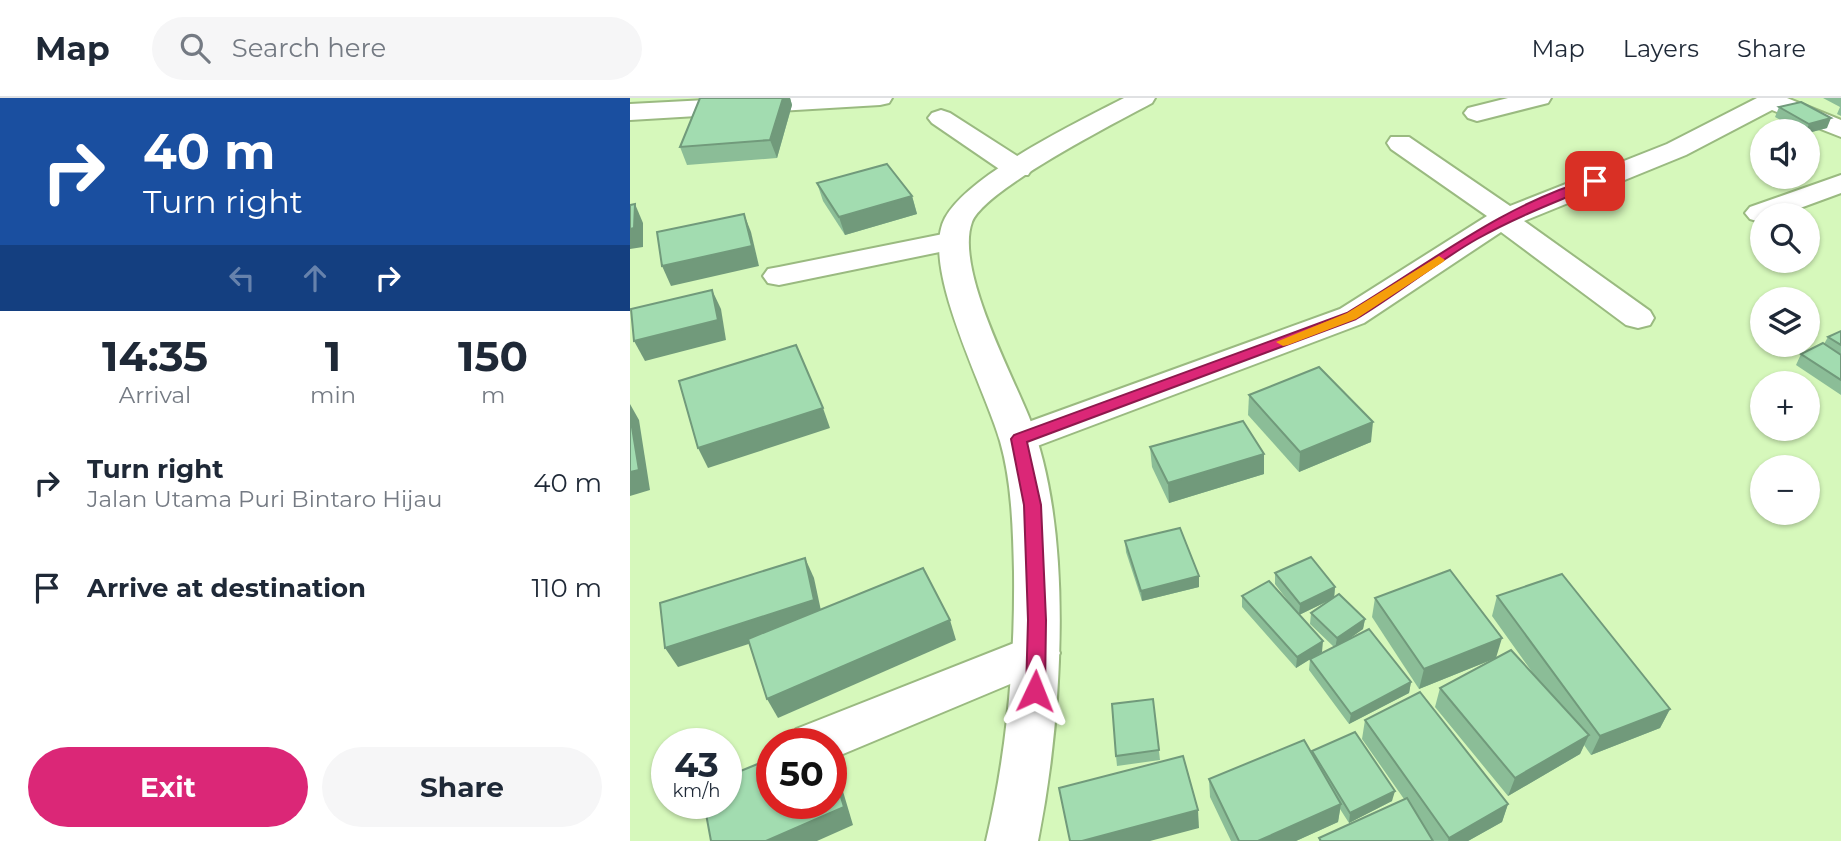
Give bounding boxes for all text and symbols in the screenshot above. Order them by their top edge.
search box [152,17,642,80]
text: Map [35,28,110,68]
icon: search [176,29,214,67]
text: Search here [232,32,386,64]
text: Map [1531,34,1585,63]
text: Layers [1623,34,1699,63]
text: Share [1737,34,1806,63]
map controls [1750,119,1820,525]
button: sound [1750,119,1820,189]
text: 40 m [143,122,275,181]
icon: right [28,126,119,217]
pin [1565,151,1625,211]
icon: arrive [1576,162,1614,200]
text: Turn right [143,182,303,221]
button: search [1750,203,1820,273]
icon: left [223,259,261,297]
icon: ahead [296,259,334,297]
icon: right [369,259,407,297]
button: layers [1750,287,1820,357]
text: 14:35 [102,330,208,382]
text: 1 [325,330,341,382]
text: 150 [458,330,528,382]
button: + [1750,371,1820,441]
text: Arrival [119,381,191,409]
text: min [310,381,356,409]
text: m [481,381,505,409]
text: Turn right [87,453,223,485]
button: − [1750,455,1820,525]
icon: right [28,464,66,502]
text: 40 m [533,467,602,499]
text: Jalan Utama Puri Bintaro Hijau [87,485,442,513]
icon: arrive [28,569,66,607]
text: Arrive at destination [87,572,366,604]
text: 110 m [532,572,602,604]
position arrow [998,654,1072,728]
speed limit sign: 50 [756,728,847,819]
text: 43 [674,743,719,786]
button: Exit [28,747,308,827]
button: Share [322,747,602,827]
text: km/h [672,780,721,802]

